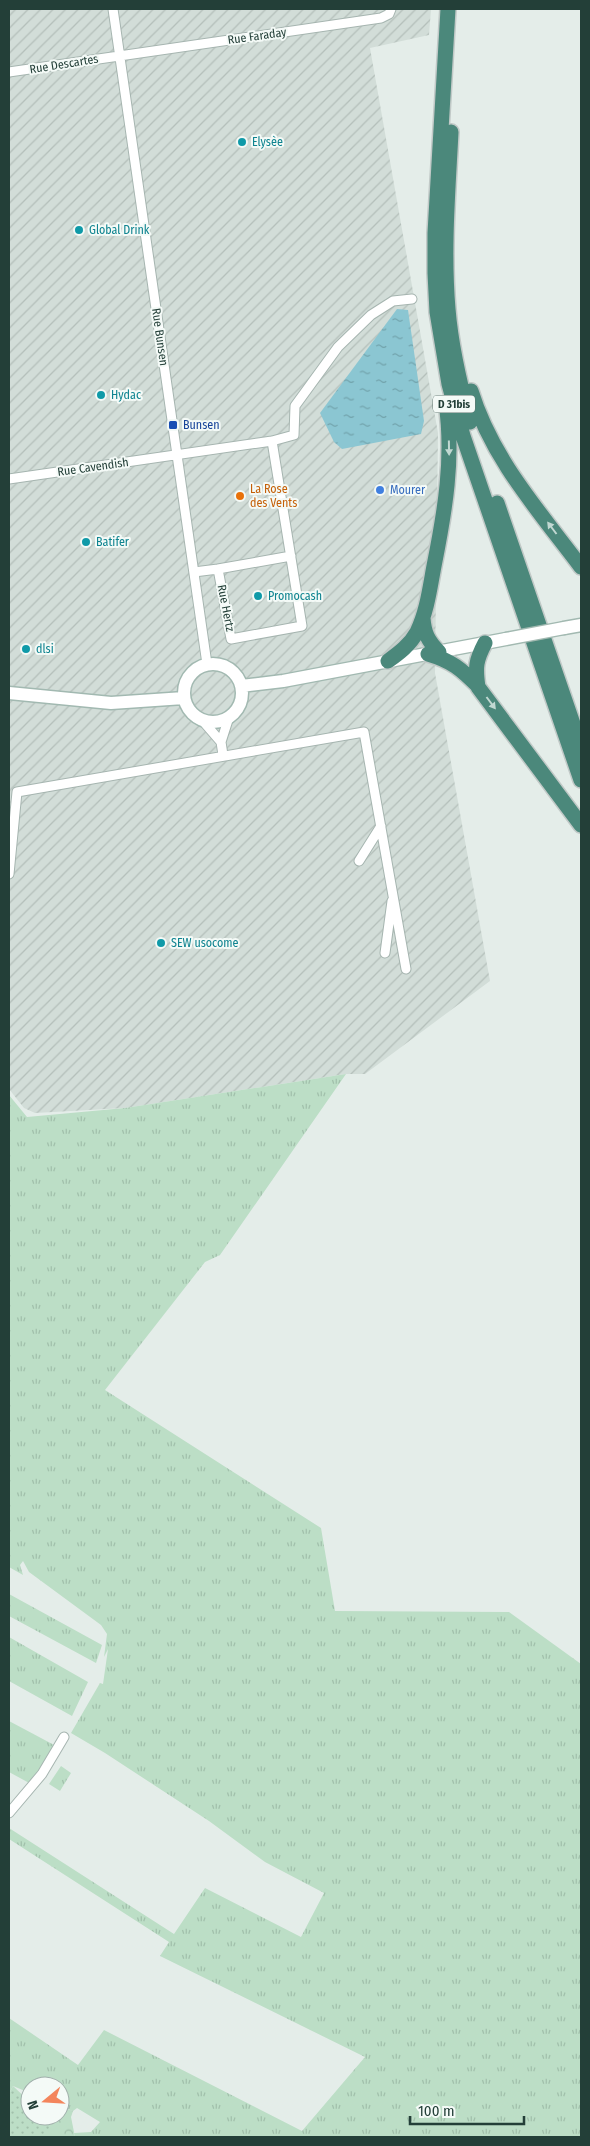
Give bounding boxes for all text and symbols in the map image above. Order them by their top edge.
street label: Rue Faraday [227,25,288,47]
street label: Rue Descartes [29,52,99,76]
place label: Elysèe [252,135,283,149]
marker: Elysèe [236,136,248,148]
place label: Global Drink [89,223,150,237]
marker: Global Drink [73,224,85,236]
street label: Rue Bunsen [149,307,171,367]
place label: Hydac [111,388,141,402]
marker: Hydac [95,389,107,401]
road number: D 31bis [433,396,475,412]
place label: Bunsen [183,418,220,432]
marker: Bunsen [167,419,179,431]
one-way arrow [445,440,453,456]
street label: Rue Cavendish [57,455,129,479]
place label: La Rose des Vents [250,482,297,510]
place label: Mourer [390,483,426,497]
marker: Mourer [374,484,386,496]
marker: La Rose des Vents [234,490,246,502]
one-way arrow [547,521,557,535]
place label: Batifer [96,535,130,549]
marker: Batifer [80,536,92,548]
street label: Rue Hertz [215,583,237,633]
place label: Promocash [268,589,322,603]
marker: Promocash [252,590,264,602]
place label: dlsi [36,642,54,656]
marker: dlsi [20,643,32,655]
one-way arrow [485,696,496,709]
place label: SEW usocome [171,936,239,950]
marker: SEW usocome [155,937,167,949]
north arrow [20,2076,70,2126]
scale bar [410,2094,524,2126]
text: N [24,2098,42,2111]
text: 100 m [418,2102,455,2120]

